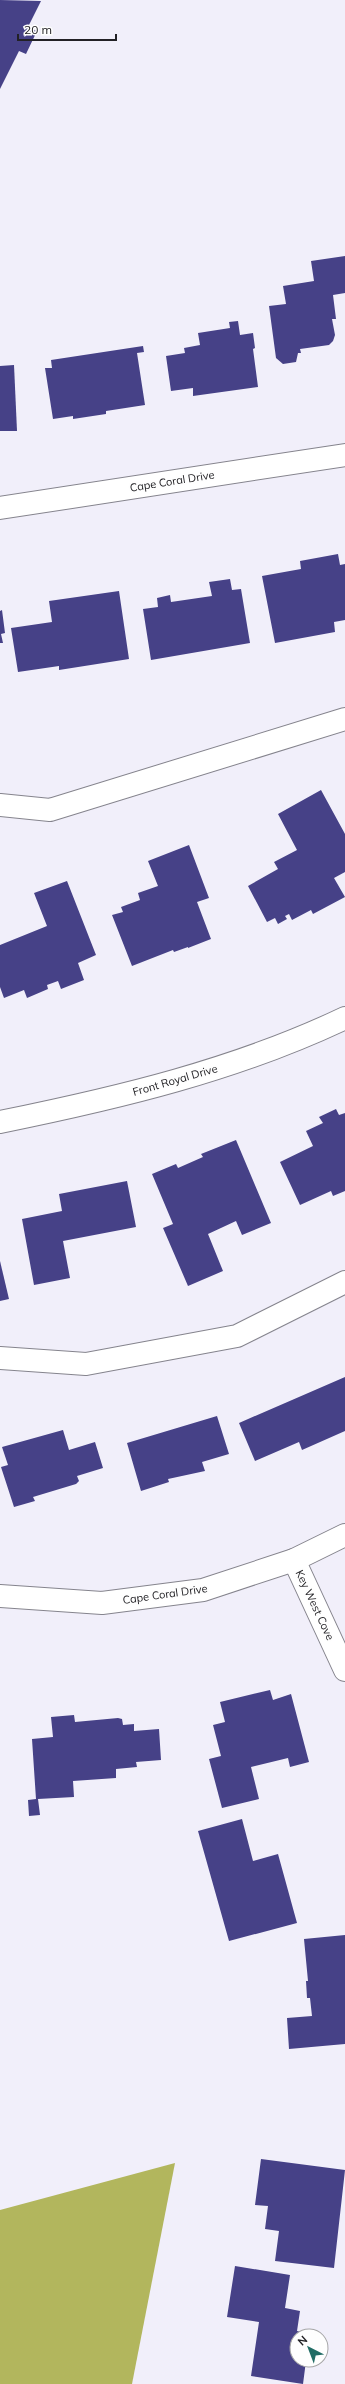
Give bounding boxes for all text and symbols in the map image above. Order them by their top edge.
scale bar [18,16,116,42]
text: 20 m [24,22,52,37]
street label: Cape Coral Drive [129,467,215,495]
street label: Front Royal Drive [131,1061,219,1099]
street label: Key West Cove [293,1567,337,1643]
street label: Cape Coral Drive [122,1581,208,1607]
north arrow [289,2328,329,2368]
text: N [295,2333,310,2349]

